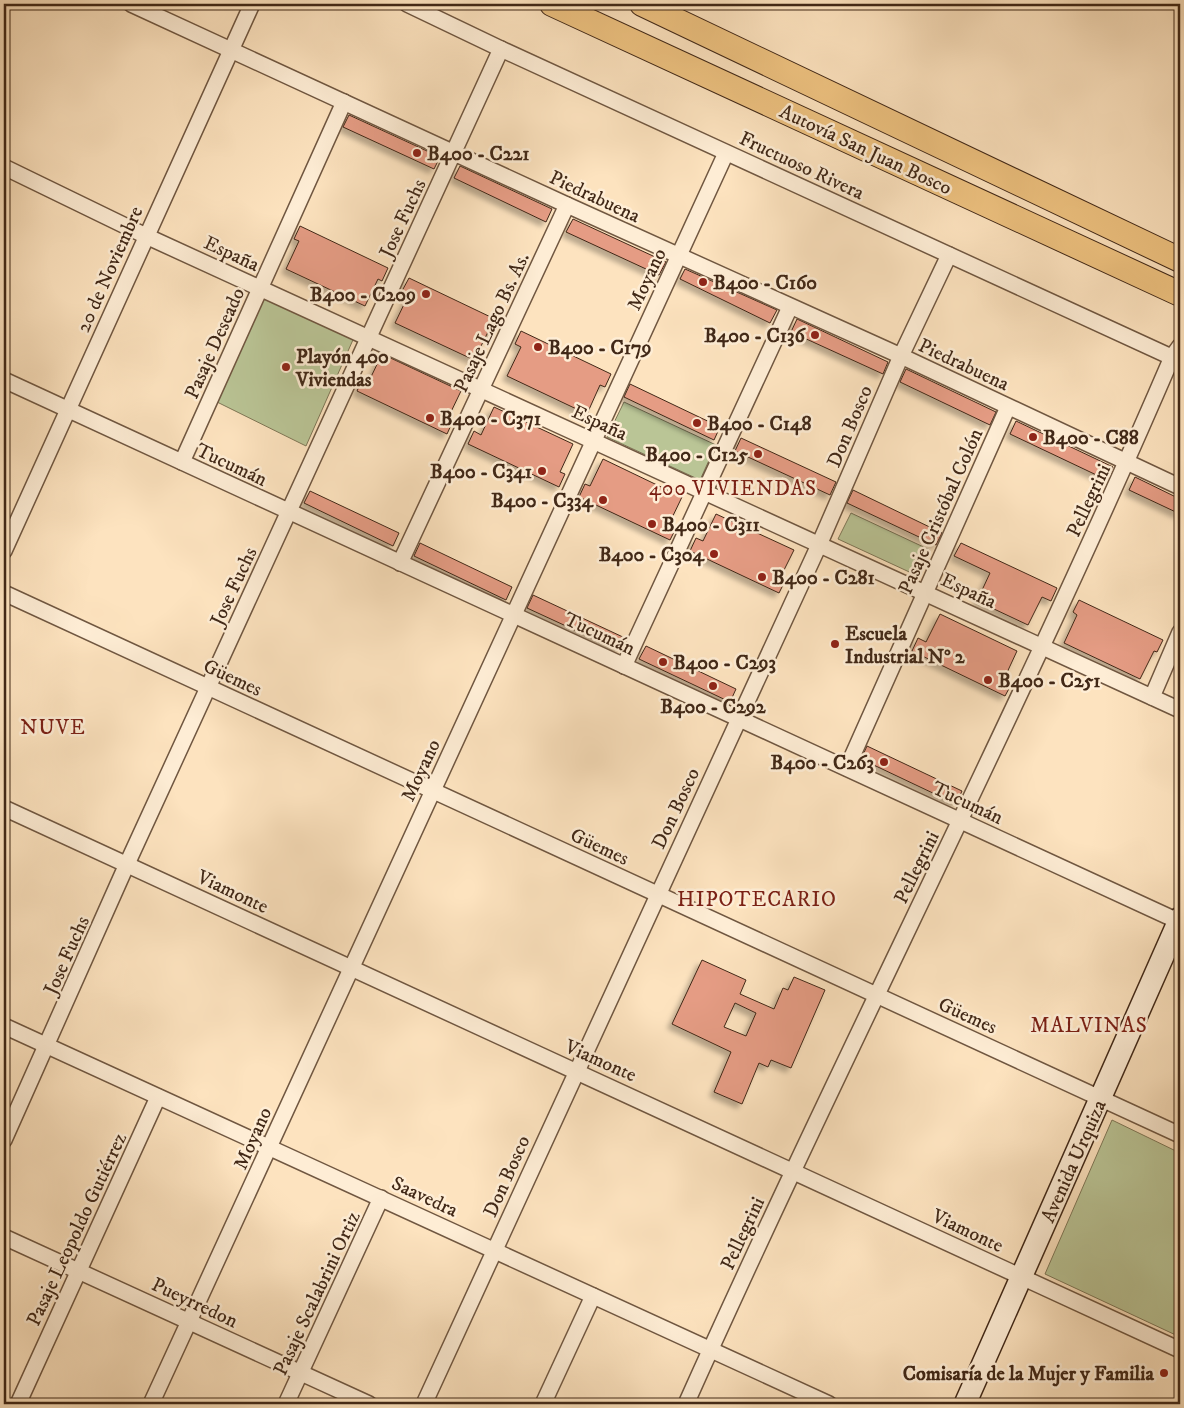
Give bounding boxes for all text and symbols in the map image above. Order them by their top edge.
street label: Autovía San Juan Bosco [775,100,955,201]
street label: Fructuoso Rivera [735,127,868,206]
place label: B400 - C221 [427,142,530,167]
marker: B400 - C221 [411,147,423,159]
street label: Piedrabuena [545,165,644,229]
street label: Jose Fuchs [373,175,433,264]
street label: 20 de Noviembre [71,203,149,337]
street label: España [200,231,264,278]
street label: Moyano [622,245,673,315]
street label: Pasaje Lago Bs. As. [449,249,536,397]
place label: B400 - C160 [713,271,817,296]
marker: B400 - C160 [697,276,709,288]
place label: B400 - C209 [310,283,416,308]
street label: Pasaje Deseado [180,284,251,403]
marker: B400 - C209 [420,288,432,300]
place label: B400 - C136 [704,324,807,349]
marker: B400 - C136 [809,329,821,341]
street label: Piedrabuena [914,333,1013,397]
place label: B400 - C179 [548,336,652,361]
marker: B400 - C179 [532,341,544,353]
place label: Playón 400 Viviendas [295,345,389,393]
marker: Playón 400 Viviendas [280,361,292,373]
street label: Don Bosco [822,382,879,471]
street label: España [568,400,632,447]
place label: B400 - C371 [440,407,541,432]
marker: B400 - C371 [424,412,436,424]
place label: B400 - C148 [707,412,812,437]
marker: B400 - C148 [691,417,703,429]
street label: Pasaje Cristóbal Colón [894,425,989,598]
place label: B400 - C88 [1043,426,1139,451]
marker: B400 - C88 [1027,431,1039,443]
street label: Tucumán [192,438,271,493]
place label: B400 - C125 [645,443,748,468]
marker: B400 - C125 [752,448,764,460]
place label: B400 - C341 [430,460,532,485]
street label: Pellegrini [1062,460,1117,541]
marker: B400 - C341 [536,465,548,477]
district label: 400 VIVIENDAS [649,476,817,502]
place label: B400 - C334 [491,489,594,514]
marker: B400 - C334 [597,494,609,506]
place label: B400 - C311 [662,513,760,538]
marker: B400 - C311 [646,518,658,530]
street label: Jose Fuchs [204,543,264,632]
place label: B400 - C304 [599,543,705,568]
marker: B400 - C304 [708,548,720,560]
place label: B400 - C281 [772,566,875,591]
street label: España [937,568,1001,615]
marker: B400 - C281 [756,571,768,583]
street label: Tucumán [560,607,639,662]
place label: Escuela Industrial N° 2 [845,622,966,670]
marker: Escuela Industrial N° 2 [829,638,841,650]
place label: B400 - C293 [673,651,776,676]
street label: Güemes [199,654,266,703]
marker: B400 - C293 [657,656,669,668]
place label: B400 - C251 [998,669,1101,694]
marker: B400 - C251 [982,674,994,686]
marker: B400 - C292 [707,680,719,692]
place label: B400 - C292 [660,695,767,720]
district label: NUVE [20,715,86,741]
street label: Moyano [396,736,447,806]
place label: B400 - C263 [771,751,874,776]
marker: B400 - C263 [878,756,890,768]
street label: Don Bosco [647,764,706,853]
street label: Tucumán [928,776,1007,831]
street label: Güemes [566,823,633,872]
street label: Pellegrini [889,827,946,908]
street label: Viamonte [192,865,272,920]
district label: HIPOTECARIO [677,887,837,913]
street label: Jose Fuchs [38,912,96,1001]
street label: Güemes [934,992,1001,1040]
district label: MALVINAS [1030,1013,1148,1039]
street label: Viamonte [560,1034,640,1088]
street label: Avenida Urquiza [1036,1096,1113,1227]
street label: Moyano [229,1103,278,1174]
street label: Pasaje Leopoldo Gutiérrez [22,1129,133,1330]
street label: Don Bosco [478,1132,536,1221]
street label: Saavedra [387,1171,462,1224]
street label: Pellegrini [716,1193,771,1274]
street label: Viamonte [927,1204,1007,1259]
street label: Pasaje Scalabrini Ortiz [268,1207,367,1380]
street label: Pueyrredon [147,1273,242,1334]
place label: Comisaría de la Mujer y Familia [903,1362,1154,1387]
marker: Comisaría de la Mujer y Familia [1158,1367,1170,1379]

